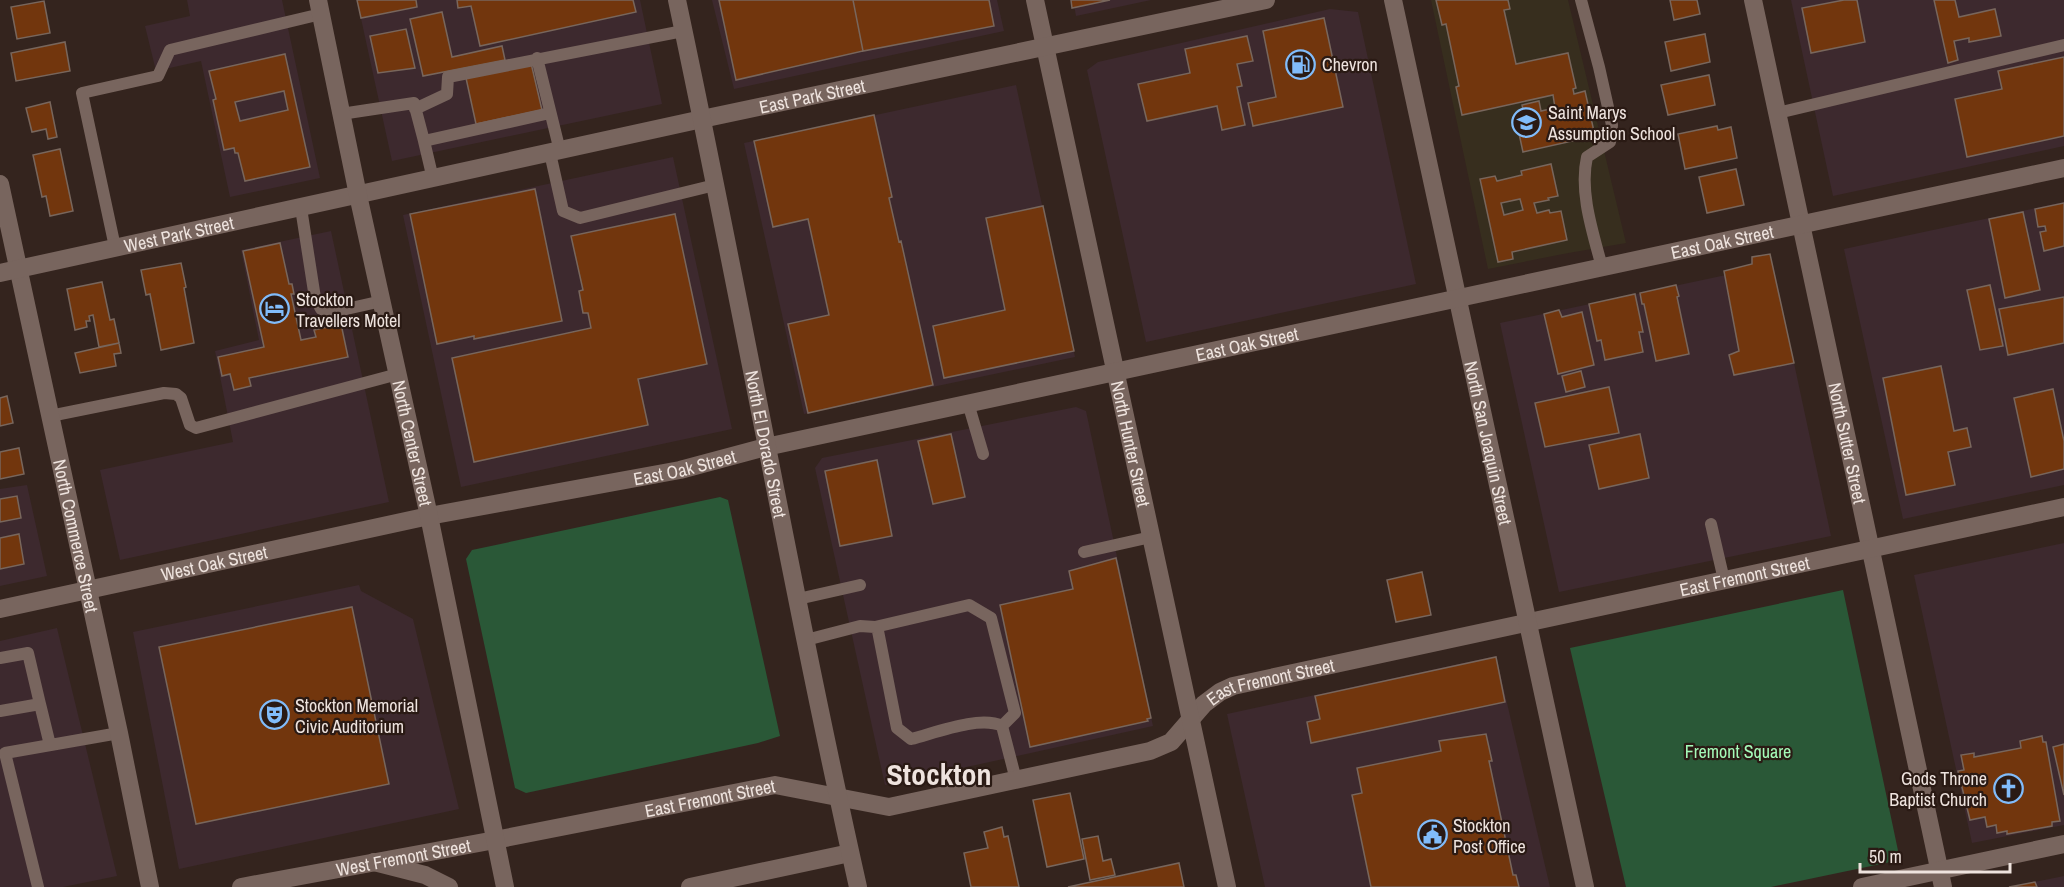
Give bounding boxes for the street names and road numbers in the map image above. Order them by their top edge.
street label: East Park Street [757,72,867,119]
street label: West Park Street [122,210,236,258]
street label: East Oak Street [1668,218,1776,265]
street label: East Oak Street [1193,320,1300,367]
street label: North San Joaquin Street [1459,359,1519,527]
street label: North El Dorado Street [740,368,793,520]
street label: North Center Street [387,378,439,508]
street label: North Hunter Street [1105,378,1157,509]
street label: North Sutter Street [1823,380,1873,506]
street label: East Oak Street [631,443,738,491]
street label: North Commerce Street [48,457,105,615]
street label: West Oak Street [159,539,270,586]
street label: East Fremont Street [1677,550,1812,602]
street label: East Fremont Street [1201,652,1337,711]
street label: East Fremont Street [643,773,777,823]
street label: West Fremont Street [334,832,472,882]

